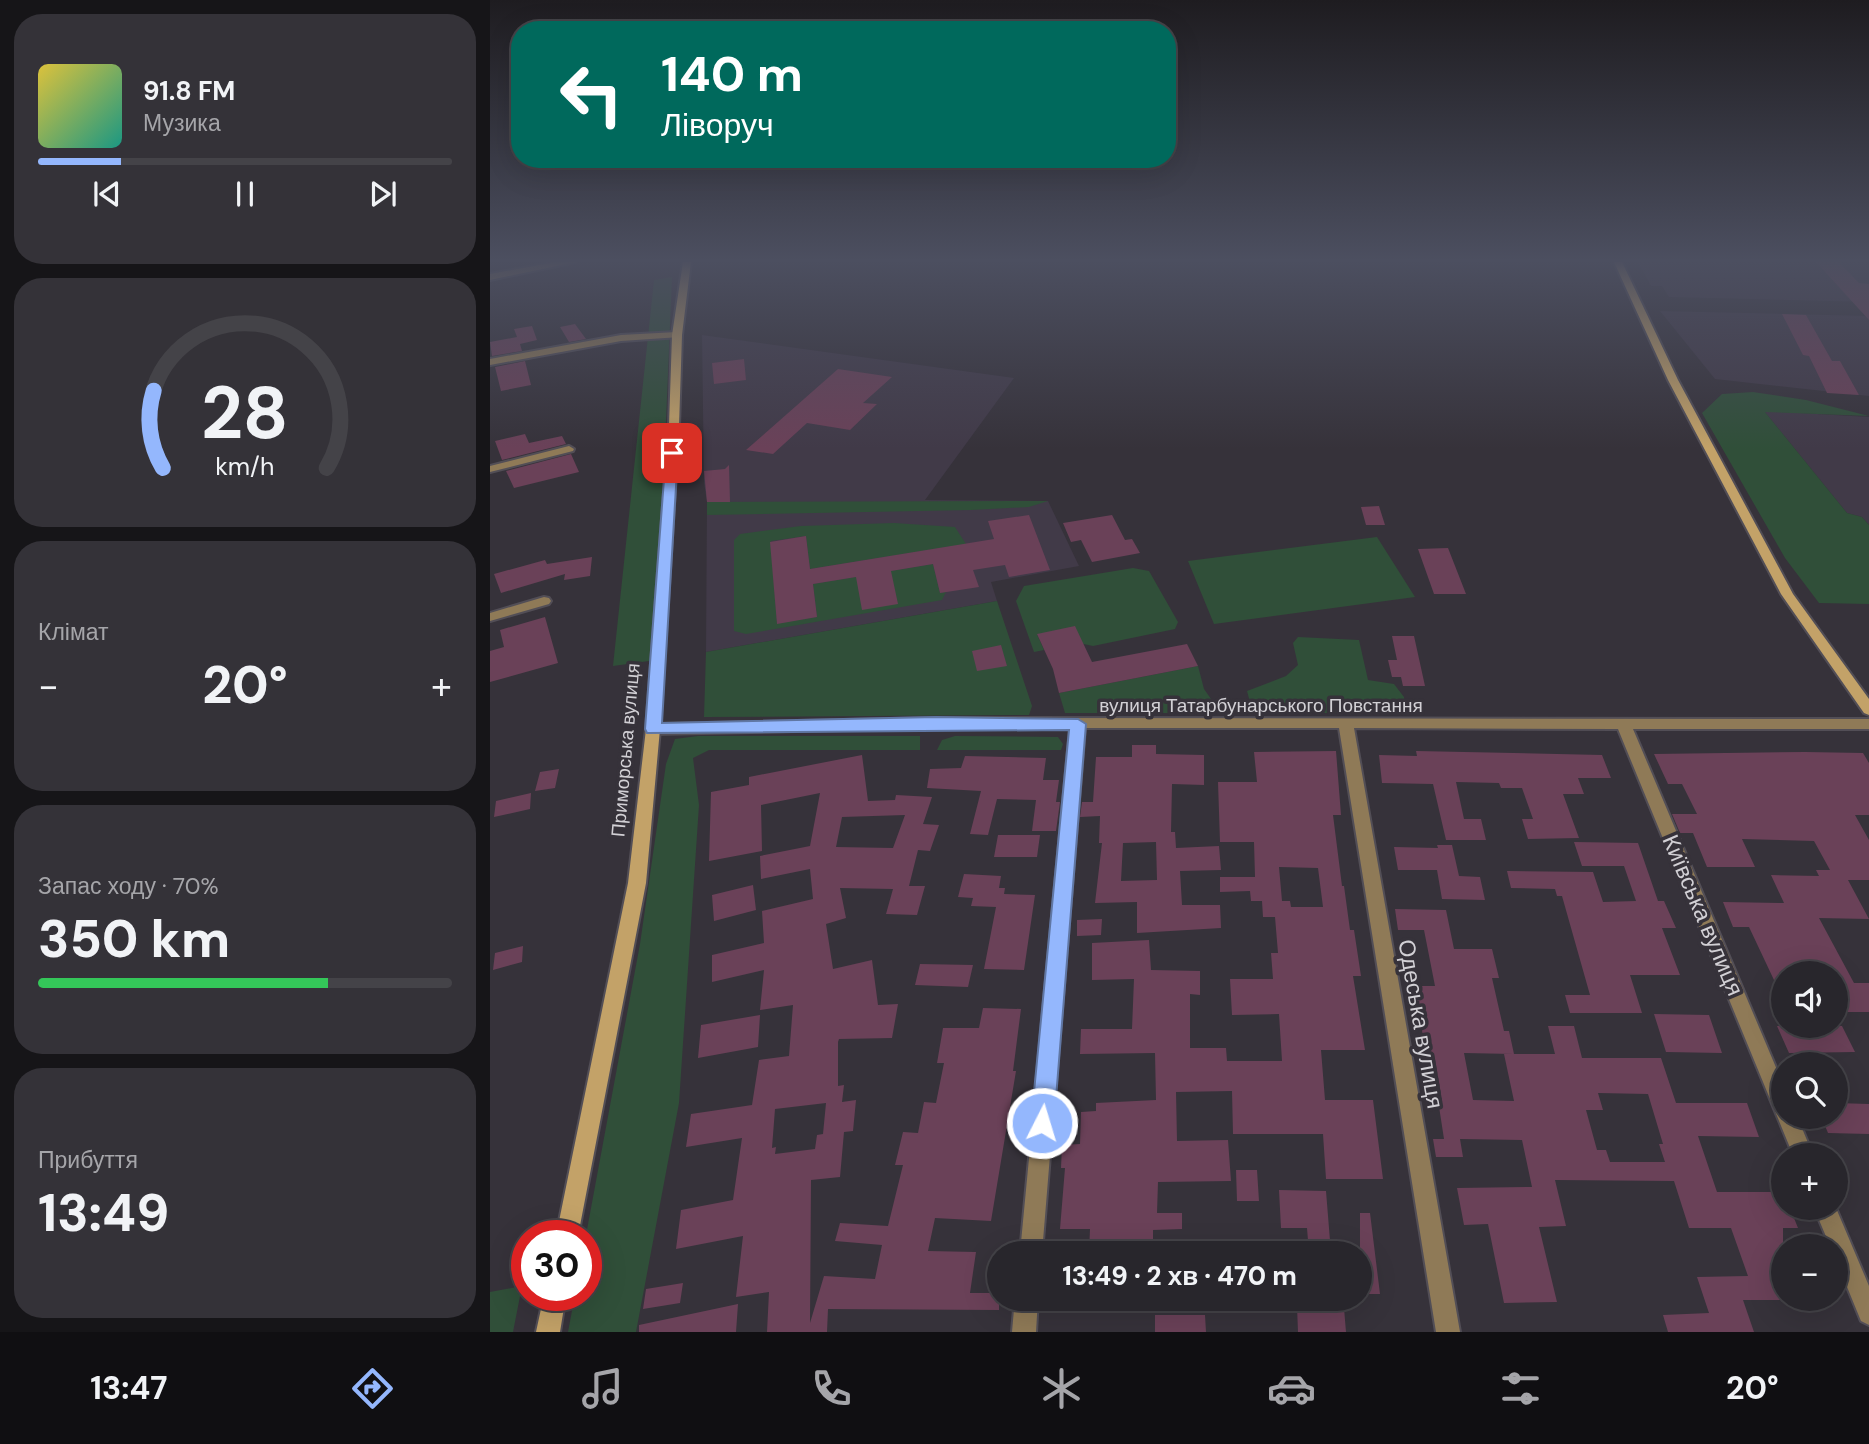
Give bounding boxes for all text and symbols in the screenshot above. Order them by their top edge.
text: 140 m [661,42,803,106]
icon: left [546,49,637,140]
text: 91.8 FM [143,74,235,108]
text: Ліворуч [661,104,774,146]
text: Музика [143,108,221,138]
icon: previous [88,175,126,213]
icon: pause [226,175,264,213]
icon: next [364,175,402,213]
text: 28 [201,367,289,462]
pin [642,423,702,483]
icon: arrive [653,434,691,472]
text: km/h [215,450,275,483]
text: Клімат [38,617,109,647]
text: 20° [202,651,288,719]
text: − [38,661,59,711]
text: + [431,661,452,711]
street label: Приморська вулиця [605,662,646,838]
street label: вулиця Татарбунарського Повстання [1099,693,1423,718]
street label: Київська вулиця [1656,830,1750,1000]
text: Запас ходу · 70% [38,871,219,901]
text: 350 km [38,905,230,973]
street label: Одеська вулиця [1391,937,1451,1111]
map controls [1771,961,1848,1311]
button: sound [1771,961,1848,1038]
button: search [1771,1052,1848,1129]
position arrow [1005,1086,1079,1160]
button: + [1771,1143,1848,1220]
text: Прибуття [38,1145,138,1175]
text: 13:49 [38,1179,169,1247]
speed limit sign: 30 [511,1220,602,1311]
button: − [1771,1234,1848,1311]
text: 13:49 · 2 хв · 470 m [1062,1259,1297,1293]
icon: directions [348,1364,397,1413]
icon: music [578,1364,627,1413]
icon: phone [807,1364,856,1413]
icon: climate [1037,1364,1086,1413]
icon: car [1267,1364,1316,1413]
icon: filters [1496,1364,1545,1413]
text: 13:47 [90,1367,167,1409]
text: 20° [1726,1367,1779,1409]

